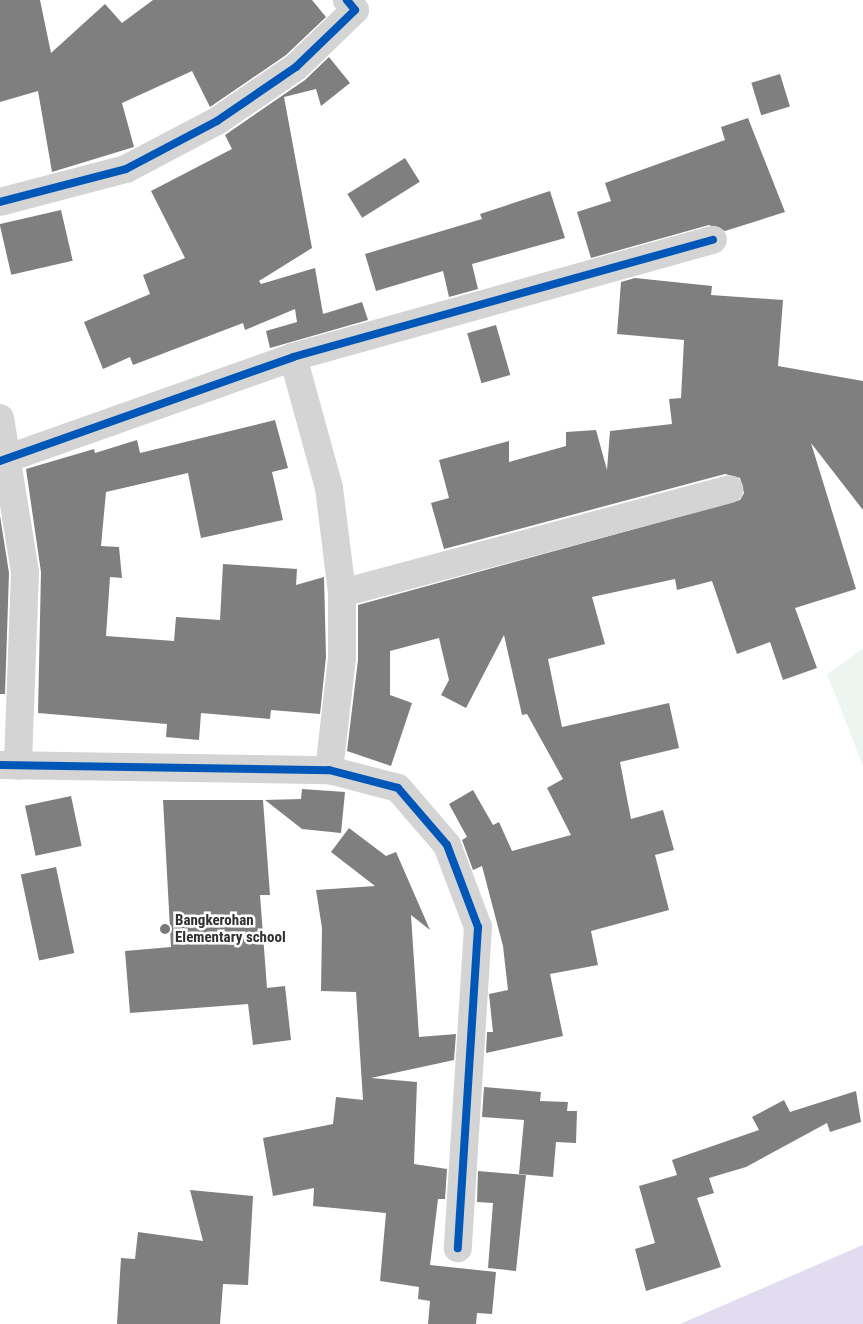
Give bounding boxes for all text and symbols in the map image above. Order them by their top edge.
place label: Bangkerohan Elementary school [175,911,286,946]
marker: Bangkerohan Elementary school [159,923,171,935]

